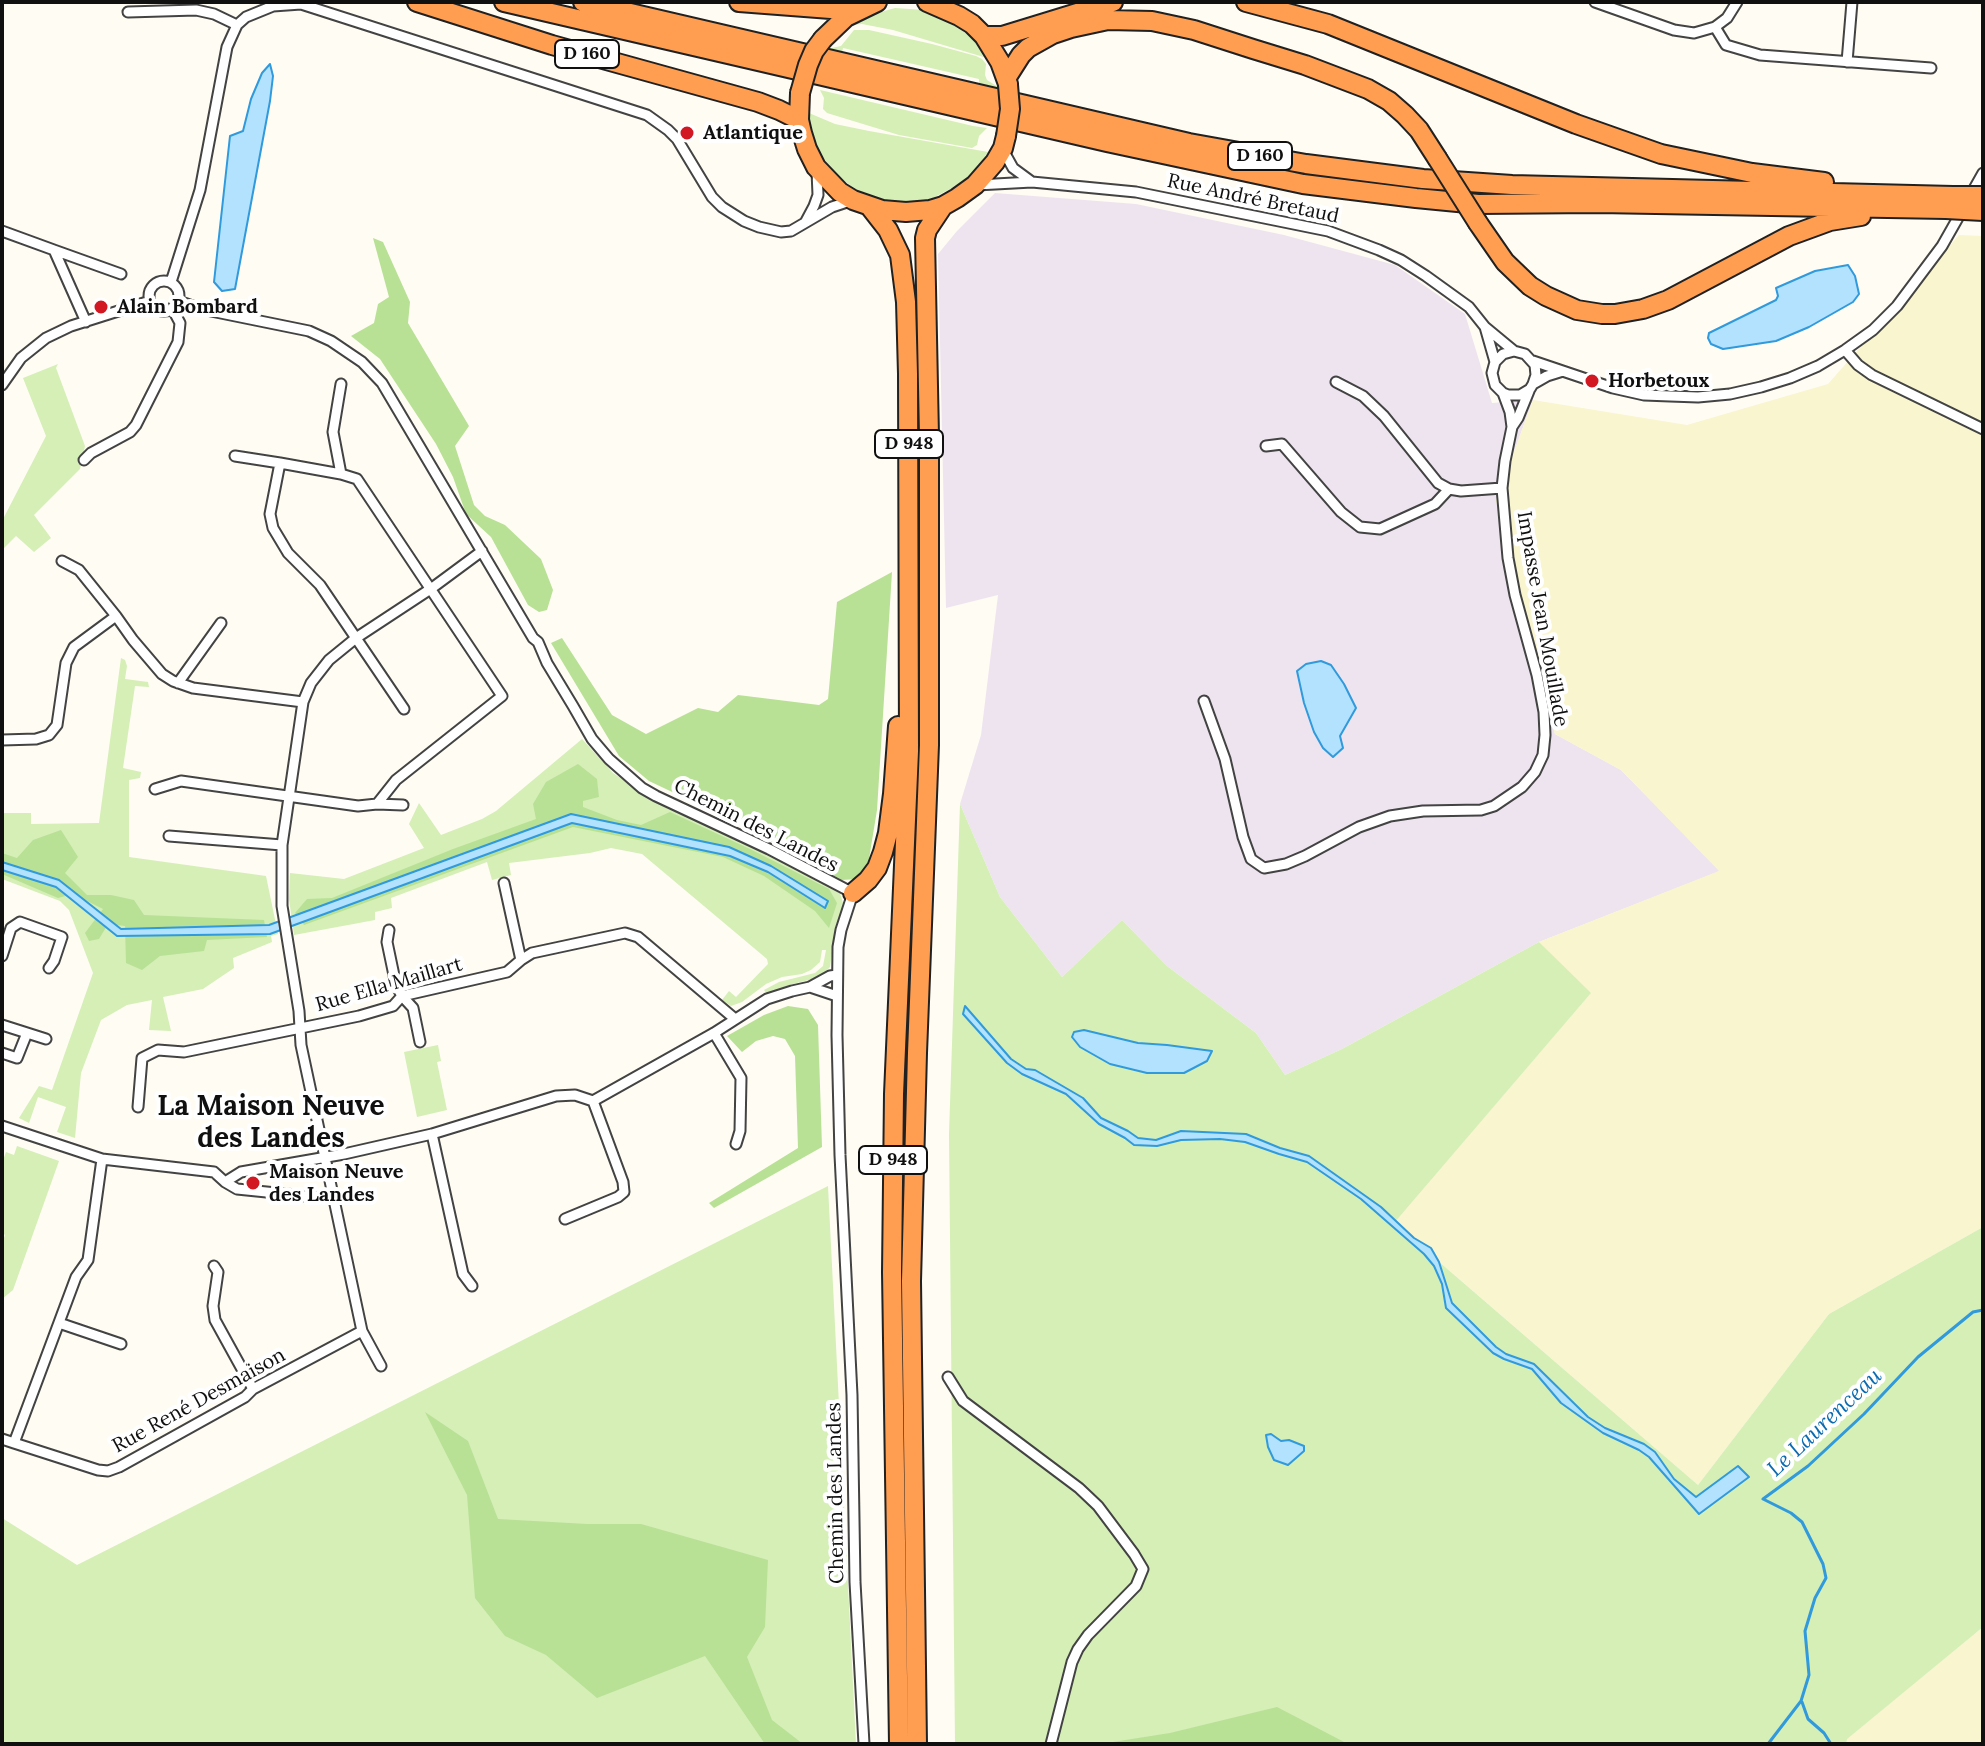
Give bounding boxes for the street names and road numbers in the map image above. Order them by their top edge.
road number: D 160 [555,40,619,68]
road number: D 160 [1228,142,1292,170]
street label: Rue André Bretaud [1165,169,1341,229]
road number: D 948 [875,430,943,458]
street label: Impasse Jean Mouillade [1511,509,1573,729]
street label: Chemin des Landes [670,774,842,878]
street label: Rue Ella Maillart [313,953,465,1017]
road number: D 948 [859,1146,927,1174]
street label: Rue René Desmaison [108,1343,290,1459]
street label: Chemin des Landes [822,1402,850,1584]

